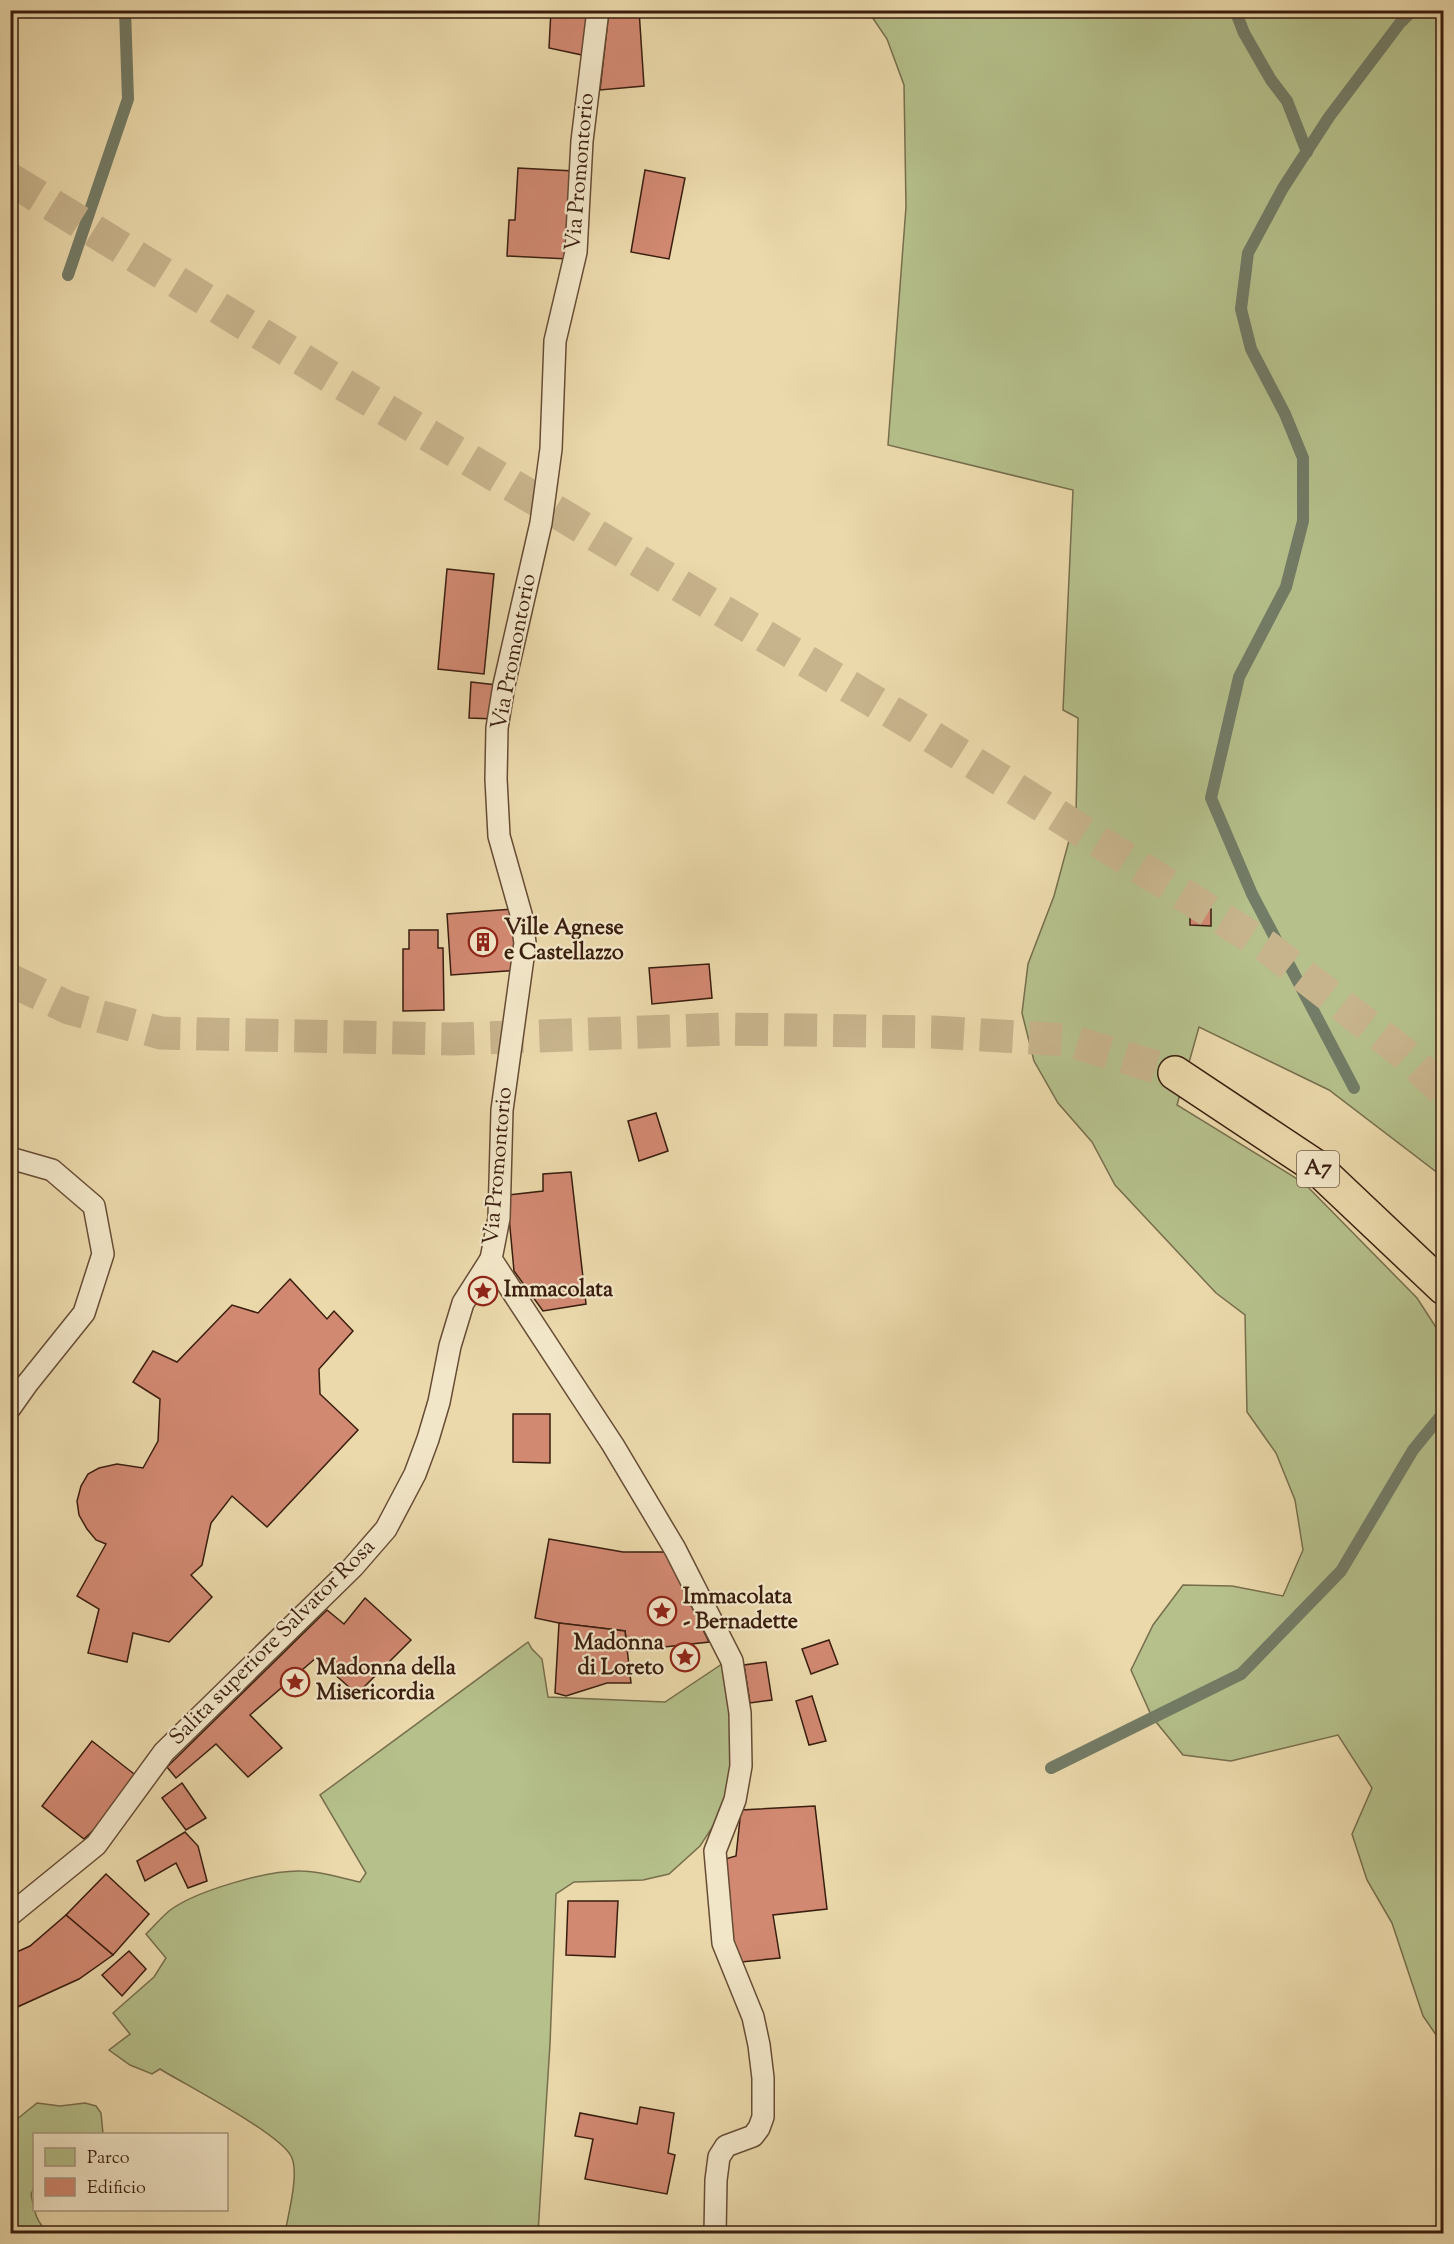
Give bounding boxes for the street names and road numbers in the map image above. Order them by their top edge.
street label: Via Promontorio [558,92,604,252]
street label: Via Promontorio [484,571,546,733]
street label: Via Promontorio [476,1086,522,1246]
road number: A7 [1297,1151,1339,1187]
street label: Salita superiore Salvator Rosa [163,1533,383,1753]

